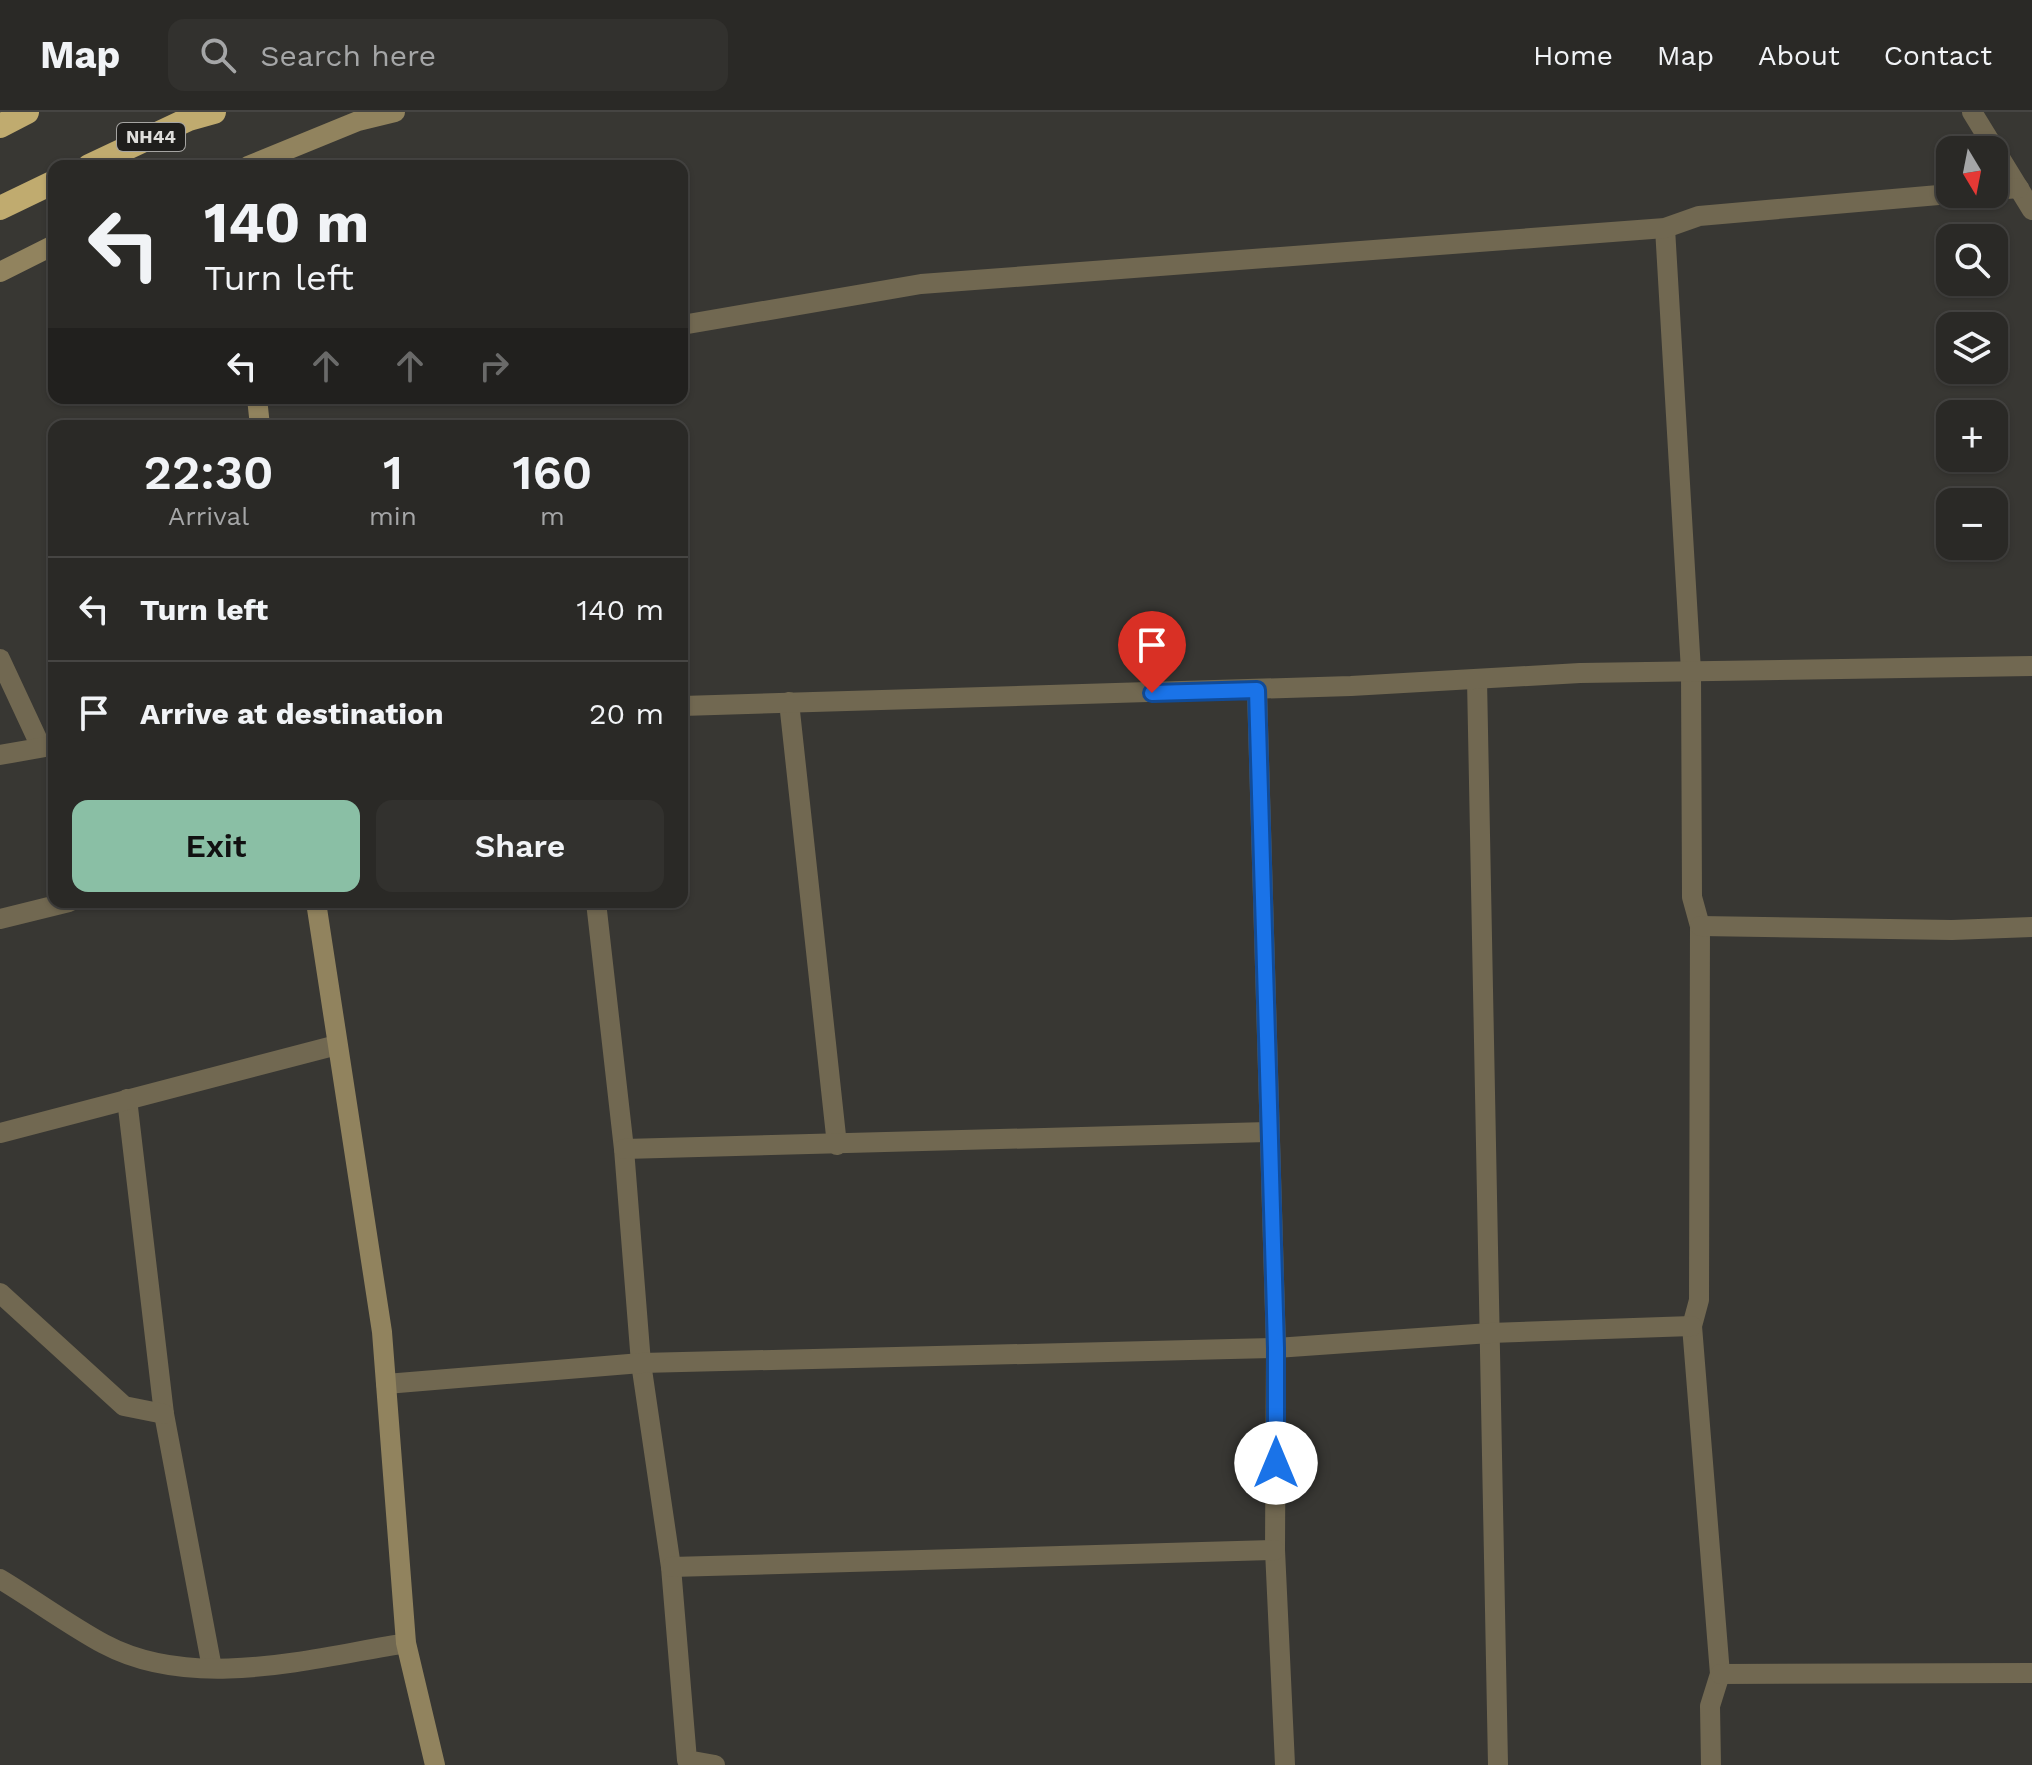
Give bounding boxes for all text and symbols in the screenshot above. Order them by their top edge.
search box [168,19,728,91]
text: Map [40,33,120,77]
icon: search [196,33,240,77]
text: Search here [260,38,436,73]
text: Home [1533,39,1613,72]
text: Map [1657,39,1714,72]
text: About [1758,39,1840,72]
text: Contact [1884,39,1992,72]
road number: NH44 [117,123,185,151]
north arrow [1936,136,2008,208]
map controls [1936,136,2008,560]
text: 140 m [204,190,369,256]
icon: left [72,192,176,296]
button: search [1936,224,2008,296]
text: Turn left [204,257,354,299]
button: layers [1936,312,2008,384]
icon: left [220,344,264,388]
icon: ahead [304,344,348,388]
icon: ahead [388,344,432,388]
icon: right [472,344,516,388]
button: + [1936,400,2008,472]
text: 22:30 [144,444,274,501]
text: 1 [383,444,403,501]
text: 160 [512,444,592,501]
button: − [1936,488,2008,560]
text: Arrival [168,501,249,531]
text: min [369,501,417,531]
text: m [540,501,565,531]
icon: left [72,587,116,631]
text: Turn left [140,592,268,627]
text: 140 m [576,592,664,627]
pin [1118,611,1186,693]
icon: arrive [1130,623,1174,667]
icon: arrive [72,691,116,735]
text: Arrive at destination [140,696,444,731]
text: 20 m [589,696,664,731]
button: Exit [72,800,360,892]
button: Share [376,800,664,892]
position arrow [1234,1421,1318,1505]

